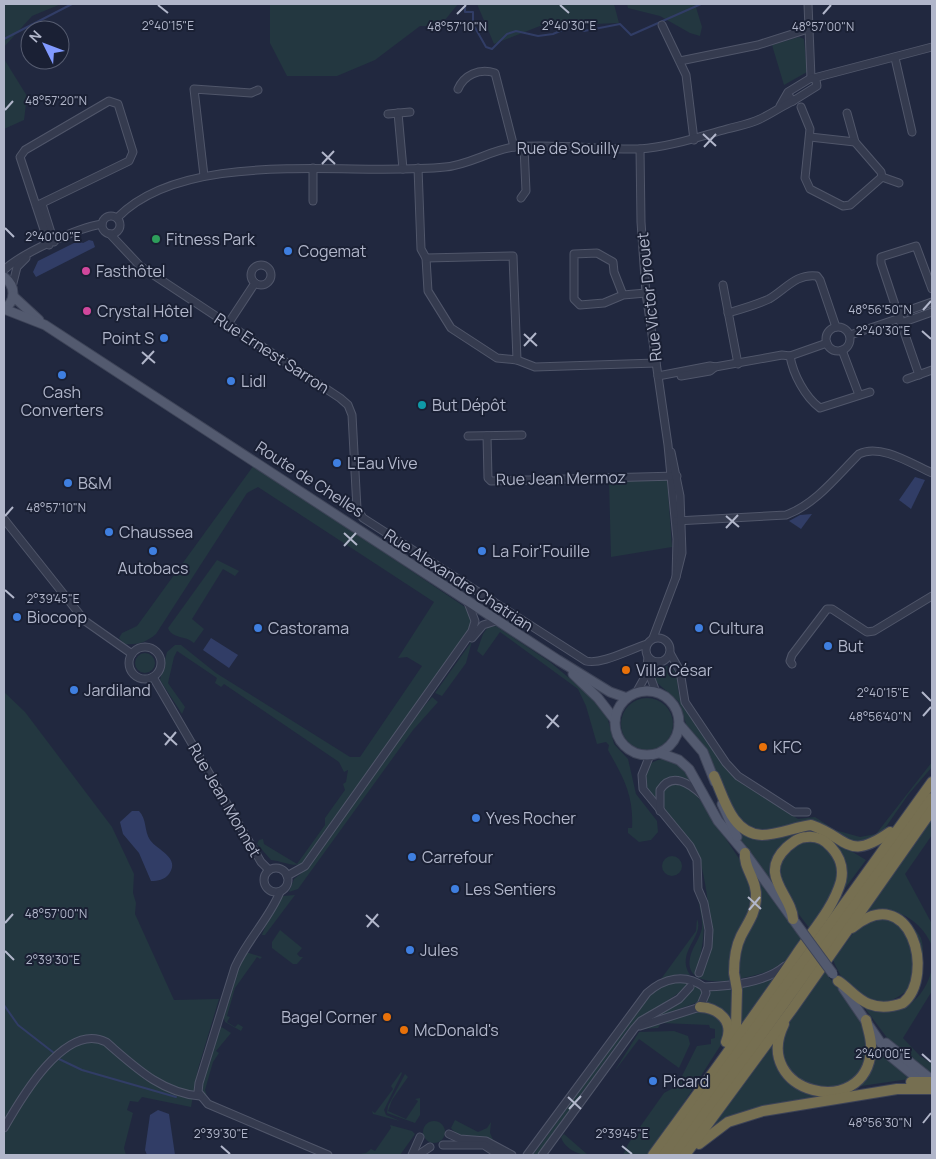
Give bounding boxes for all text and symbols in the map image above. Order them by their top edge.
text: 2°40'15"E [142,17,194,34]
text: 2°40'30"E [542,17,597,34]
text: 48°57'10"N [427,18,487,35]
text: 48°57'00"N [792,18,854,35]
north arrow [20,20,70,70]
text: N [25,26,45,46]
text: 48°57'20"N [25,92,87,109]
street label: Rue de Souilly [517,137,620,159]
text: 2°40'00"E [25,228,81,245]
place label: Fitness Park [166,228,256,250]
street label: Rue Victor Drouet [631,231,667,363]
marker: Fitness Park [150,233,162,245]
place label: Cogemat [298,240,366,262]
marker: Cogemat [282,245,294,257]
place label: Fasthôtel [96,260,166,282]
marker: Fasthôtel [80,265,92,277]
place label: Crystal Hôtel [97,300,193,322]
text: 48°56'50"N [848,301,912,318]
marker: Crystal Hôtel [81,305,93,317]
street label: Rue Ernest Sarron [210,308,334,398]
text: 2°40'30"E [856,322,911,339]
place label: Point S [102,327,154,349]
marker: Point S [158,332,170,344]
marker: Cash Converters [56,369,68,381]
place label: Lidl [241,370,266,392]
marker: Lidl [225,375,237,387]
place label: Cash Converters [21,381,103,421]
place label: But Dépôt [432,394,506,416]
marker: But Dépôt [416,399,428,411]
street label: Route de Chelles [251,436,369,522]
place label: L'Eau Vive [347,452,418,474]
marker: L'Eau Vive [331,457,343,469]
street label: Rue Jean Mermoz [496,466,626,490]
place label: B&M [78,472,112,494]
marker: B&M [62,477,74,489]
text: 48°57'10"N [26,499,86,516]
place label: Chaussea [119,521,193,543]
street label: Rue Alexandre Chatrian [380,524,538,636]
marker: Chaussea [103,526,115,538]
place label: La Foir'Fouille [492,540,590,562]
marker: Autobacs [147,545,159,557]
marker: La Foir'Fouille [476,545,488,557]
place label: Autobacs [118,557,188,579]
text: 2°39'45"E [27,590,80,607]
place label: Biocoop [27,606,87,628]
marker: Biocoop [11,611,23,623]
place label: Castorama [268,617,349,639]
place label: Cultura [709,617,764,639]
marker: Castorama [252,622,264,634]
marker: Cultura [693,622,705,634]
place label: But [838,635,864,657]
marker: But [822,640,834,652]
place label: Villa César [636,659,713,681]
marker: Villa César [620,664,632,676]
place label: Jardiland [84,679,151,701]
marker: Jardiland [68,684,80,696]
text: 2°40'15"E [857,684,909,701]
text: 48°56'40"N [849,708,911,725]
place label: KFC [773,736,802,758]
street label: Rue Jean Monnet [183,739,267,861]
marker: KFC [757,741,769,753]
place label: Yves Rocher [486,807,576,829]
marker: Yves Rocher [470,812,482,824]
place label: Carrefour [422,846,493,868]
marker: Carrefour [406,851,418,863]
place label: Les Sentiers [465,878,556,900]
marker: Les Sentiers [449,883,461,895]
text: 48°57'00"N [25,905,87,922]
place label: Jules [420,939,458,961]
marker: Jules [404,944,416,956]
text: 2°39'30"E [26,951,80,968]
place label: Bagel Corner [281,1006,377,1028]
marker: Bagel Corner [381,1011,393,1023]
place label: McDonald's [414,1019,499,1041]
marker: McDonald's [398,1024,410,1036]
text: 2°40'00"E [855,1045,911,1062]
place label: Picard [663,1070,709,1092]
marker: Picard [647,1075,659,1087]
text: 48°56'30"N [848,1114,912,1131]
text: 2°39'30"E [194,1125,248,1142]
text: 2°39'45"E [596,1125,649,1142]

